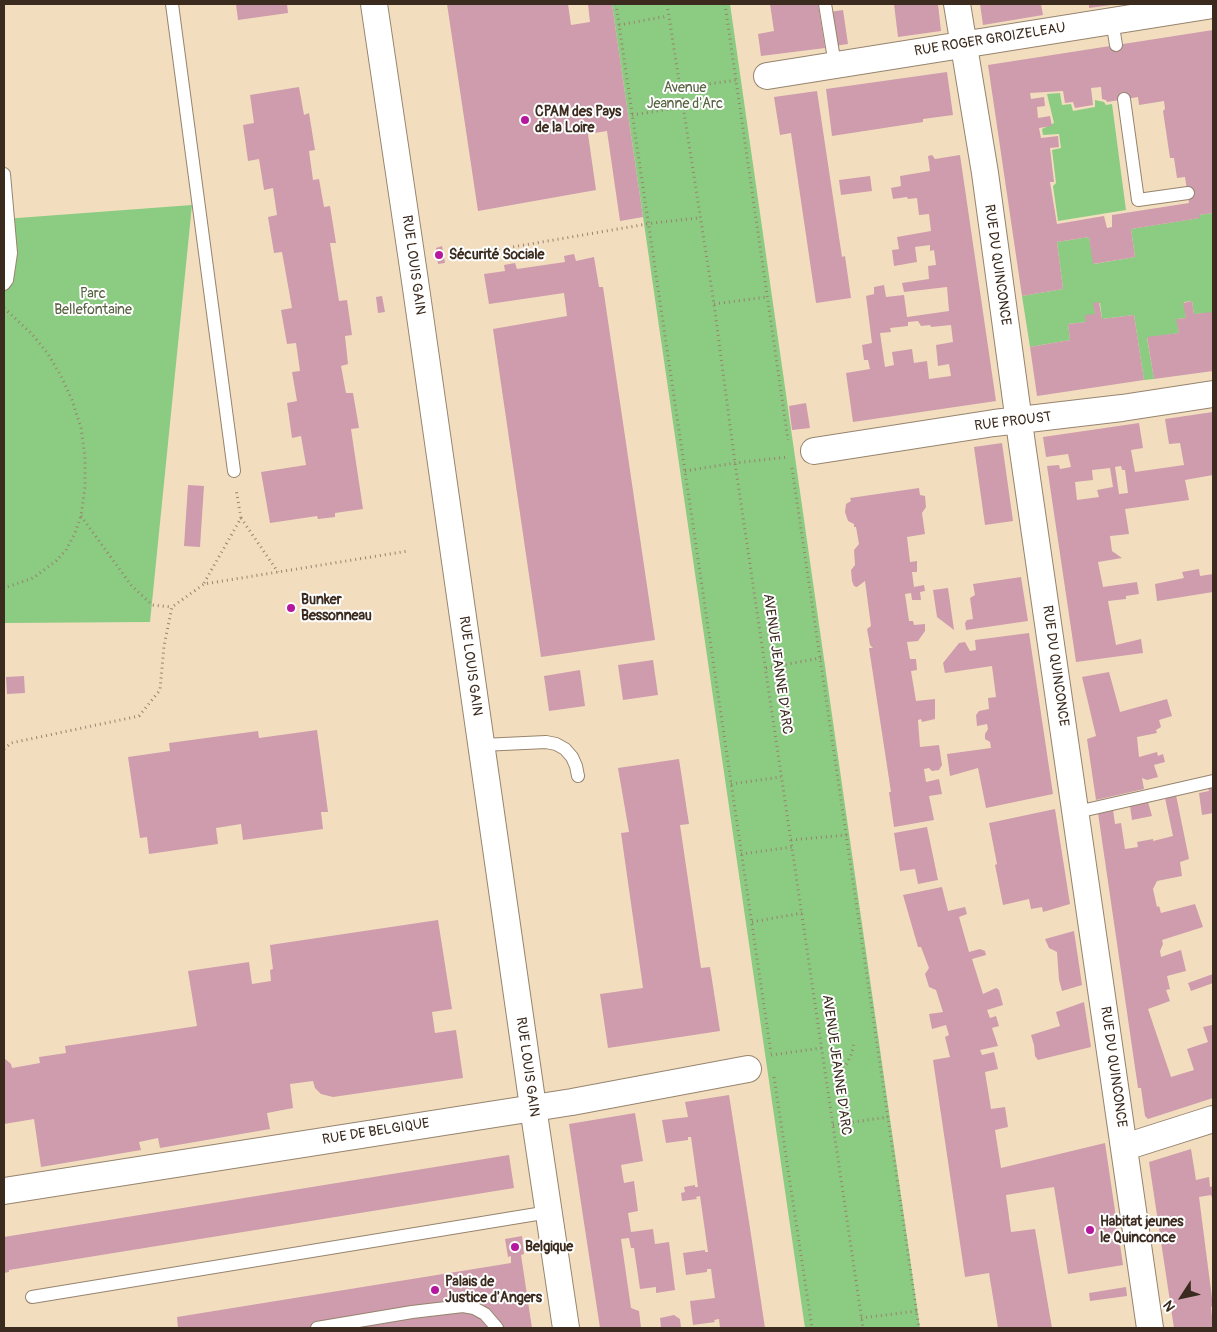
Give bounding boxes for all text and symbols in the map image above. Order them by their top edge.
street label: RUE ROGER GROIZELEAU [913,20,1067,60]
park label: Avenue Jeanne d'Arc [647,80,723,112]
place label: CPAM des Pays de la Loire [535,104,621,136]
marker: CPAM des Pays de la Loire [519,114,531,126]
street label: RUE DU QUINCONCE [980,203,1014,327]
street label: RUE LOUIS GAIN [398,214,428,316]
place label: Sécurité Sociale [449,247,544,263]
marker: Sécurité Sociale [433,249,445,261]
park label: Parc Bellefontaine [54,286,132,318]
street label: RUE PROUST [973,409,1053,435]
place label: Bunker Bessonneau [301,592,372,624]
street label: AVENUE JEANNE D'ARC [759,593,795,735]
marker: Bunker Bessonneau [285,602,297,614]
street label: RUE DU QUINCONCE [1038,604,1072,728]
street label: RUE LOUIS GAIN [455,615,485,717]
street label: AVENUE JEANNE D'ARC [818,994,854,1136]
street label: RUE DU QUINCONCE [1096,1005,1130,1129]
street label: RUE LOUIS GAIN [512,1016,542,1118]
street label: RUE DE BELGIQUE [321,1115,431,1149]
place label: Habitat jeunes le Quinconce [1100,1214,1183,1246]
marker: Habitat jeunes le Quinconce [1084,1224,1096,1236]
place label: Belgique [525,1239,573,1255]
marker: Belgique [509,1241,521,1253]
north arrow [1157,1272,1207,1322]
place label: Palais de Justice d'Angers [445,1274,542,1306]
marker: Palais de Justice d'Angers [429,1284,441,1296]
text: N [1160,1297,1179,1315]

